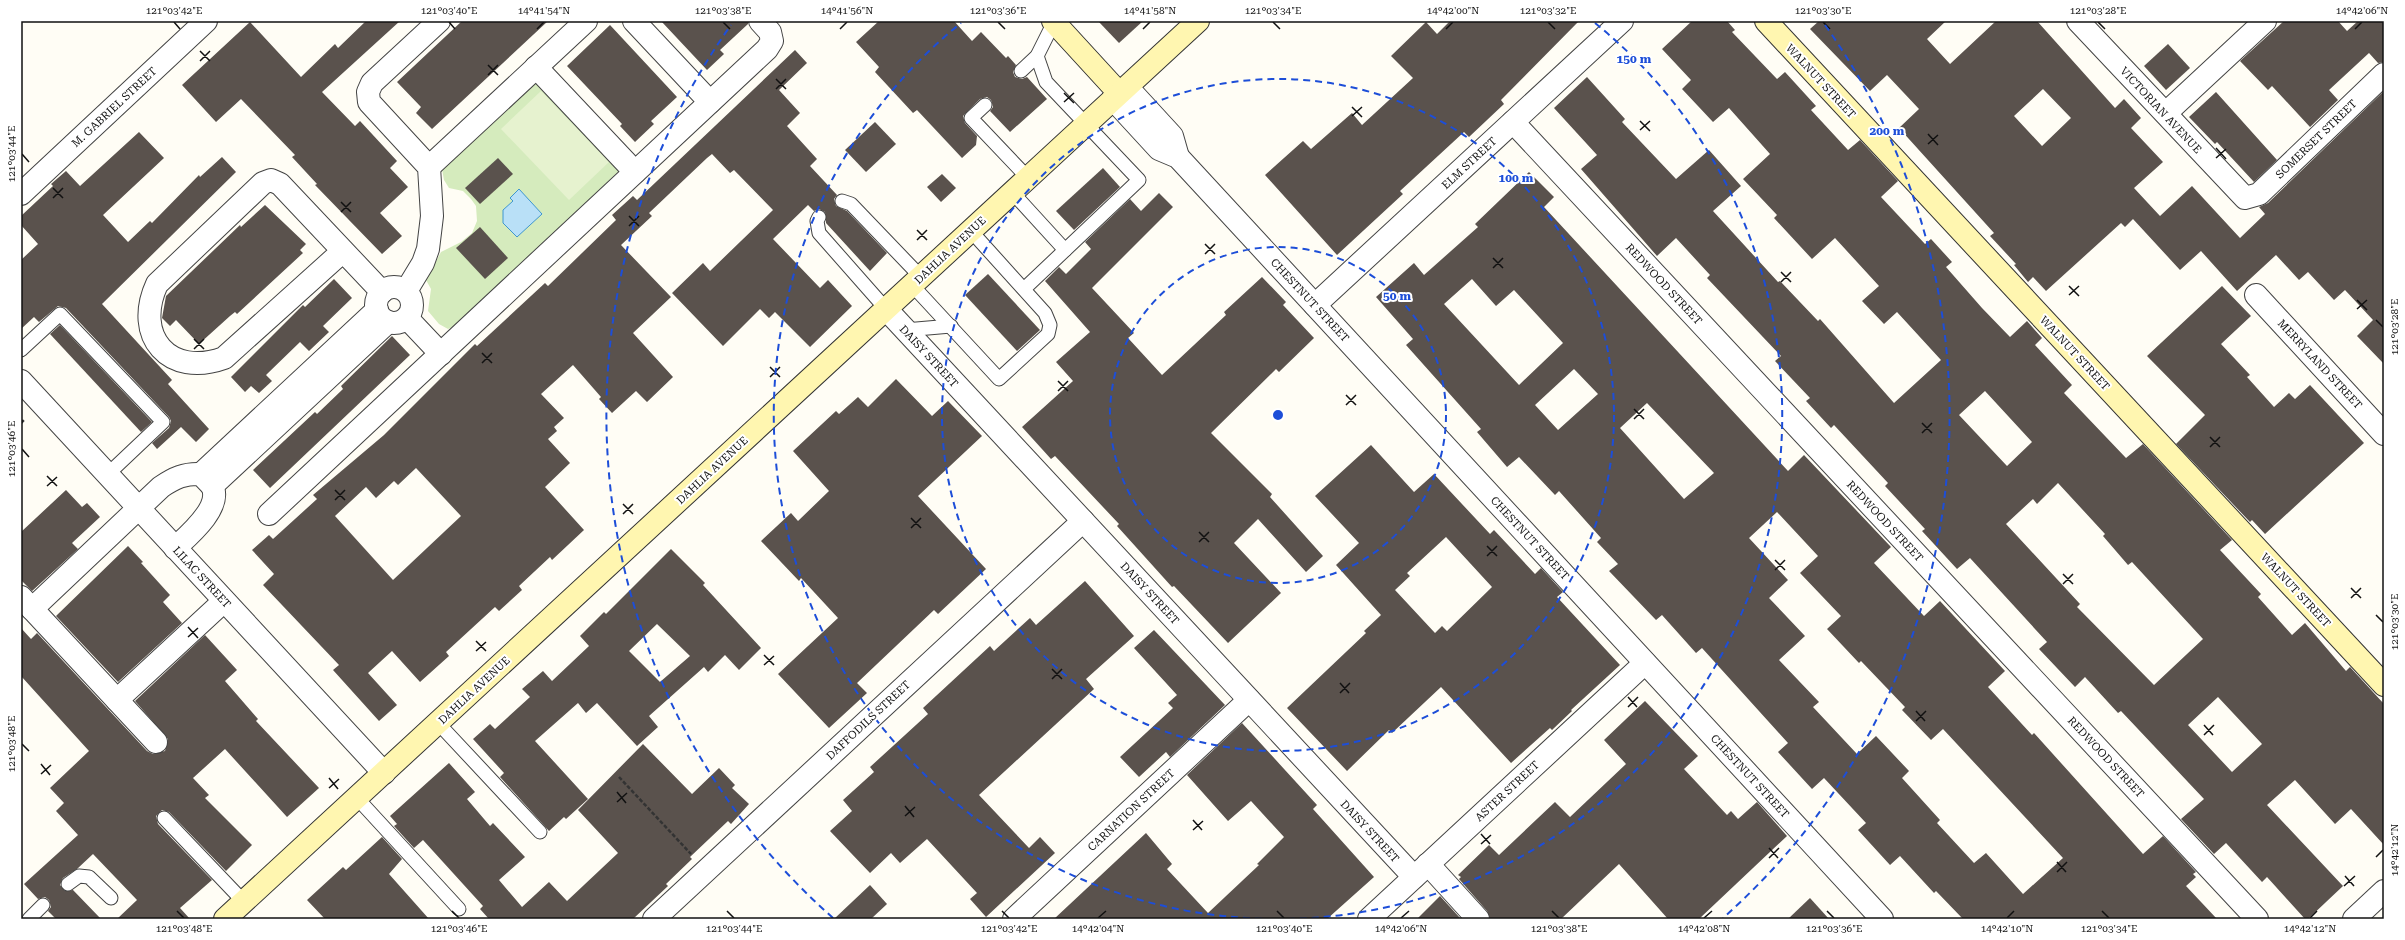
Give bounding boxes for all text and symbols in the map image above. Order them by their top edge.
text: 121°03'42"E [146,5,202,16]
text: 121°03'40"E [421,5,477,16]
text: 14°41'54"N [518,5,570,16]
text: 121°03'38"E [695,5,751,16]
text: 14°41'56"N [821,5,873,16]
text: 121°03'36"E [970,5,1026,16]
text: 14°41'58"N [1124,5,1176,16]
text: 121°03'34"E [1245,5,1301,16]
text: 14°42'00"N [1427,5,1479,16]
text: 121°03'32"E [1520,5,1576,16]
text: 121°03'30"E [1795,5,1851,16]
text: 121°03'28"E [2070,5,2126,16]
text: 14°42'06"N [2336,5,2388,16]
street label: WALNUT STREET [1783,42,1858,121]
text: 150 m [1617,52,1652,66]
street label: VICTORIAN AVENUE [2117,64,2204,156]
street label: M. GABRIEL STREET [69,65,159,150]
street label: SOMERSET STREET [2273,97,2360,181]
text: 200 m [1870,124,1905,138]
text: 121°03'44"E [6,126,17,182]
street label: ELM STREET [1439,135,1499,192]
text: 100 m [1499,171,1534,185]
street label: DAHLIA AVENUE [912,214,989,287]
street label: REDWOOD STREET [1623,241,1705,328]
street label: CHESTNUT STREET [1268,256,1352,345]
text: 50 m [1383,289,1411,303]
text: 121°03'28"E [2389,299,2400,355]
street label: WALNUT STREET [2037,314,2112,393]
street label: MERRYLAND STREET [2275,317,2364,412]
street label: DAISY STREET [897,323,961,390]
centre of rings [1271,408,1285,422]
text: 121°03'46"E [6,421,17,477]
street label: DAHLIA AVENUE [674,434,751,507]
street label: REDWOOD STREET [1844,478,1926,565]
street label: CHESTNUT STREET [1488,494,1572,583]
street label: LILAC STREET [170,544,233,611]
street label: WALNUT STREET [2258,551,2333,630]
street label: DAISY STREET [1118,560,1182,627]
text: 121°03'30"E [2389,594,2400,650]
street label: DAHLIA AVENUE [436,654,513,727]
street label: DAFFODILS STREET [824,678,913,763]
street label: REDWOOD STREET [2065,714,2147,801]
text: 121°03'48"E [6,716,17,772]
street label: CHESTNUT STREET [1708,732,1792,821]
street label: ASTER STREET [1473,758,1542,824]
street label: CARNATION STREET [1085,767,1177,854]
street label: DAISY STREET [1338,798,1402,865]
text: 14°42'12"N [2389,824,2400,876]
text: 121°03'48"E [156,923,212,934]
text: 121°03'46"E [431,923,487,934]
text: 121°03'44"E [706,923,762,934]
text: 121°03'42"E [981,923,1037,934]
text: 14°42'04"N [1072,923,1124,934]
text: 121°03'40"E [1256,923,1312,934]
text: 14°42'06"N [1375,923,1427,934]
text: 121°03'38"E [1531,923,1587,934]
text: 14°42'08"N [1678,923,1730,934]
text: 121°03'36"E [1806,923,1862,934]
text: 14°42'10"N [1981,923,2033,934]
text: 121°03'34"E [2081,923,2137,934]
text: 14°42'12"N [2284,923,2336,934]

